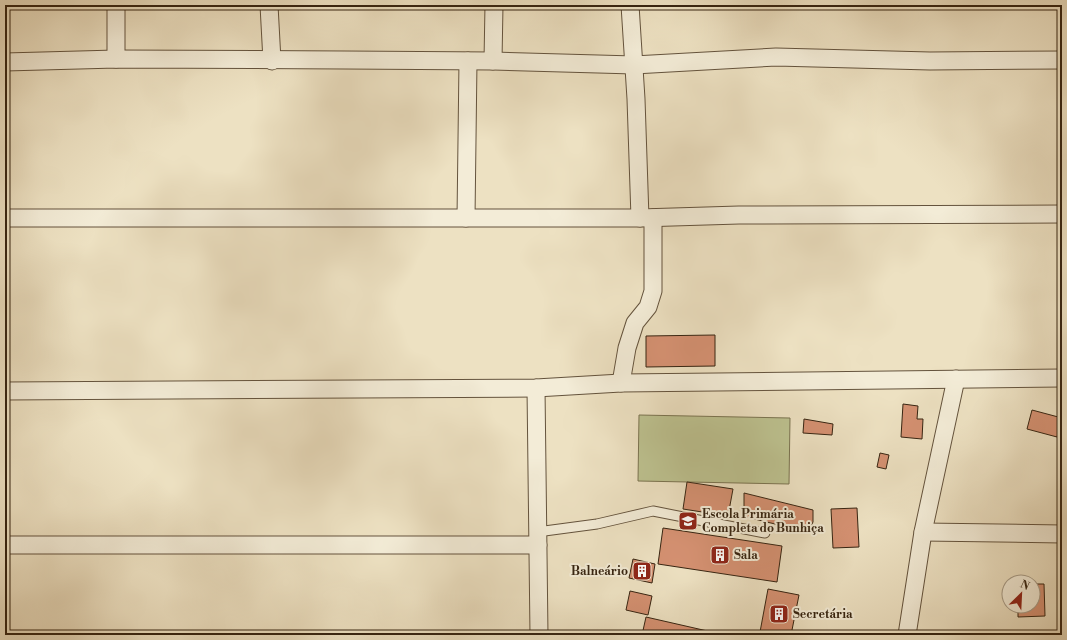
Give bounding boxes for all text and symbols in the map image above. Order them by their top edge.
place label: Escola Primária Completa do Bunhiça [702,507,824,536]
school or university icon: Escola Primária Completa do Bunhiça [677,510,699,532]
building icon: Sala [709,544,731,566]
place label: Sala [734,548,758,563]
building icon: Balneário [631,560,653,582]
place label: Balneário [571,564,628,579]
north arrow [1001,574,1041,614]
text: N [1018,578,1032,594]
building icon: Secretária [768,603,790,625]
place label: Secretária [793,607,853,622]

